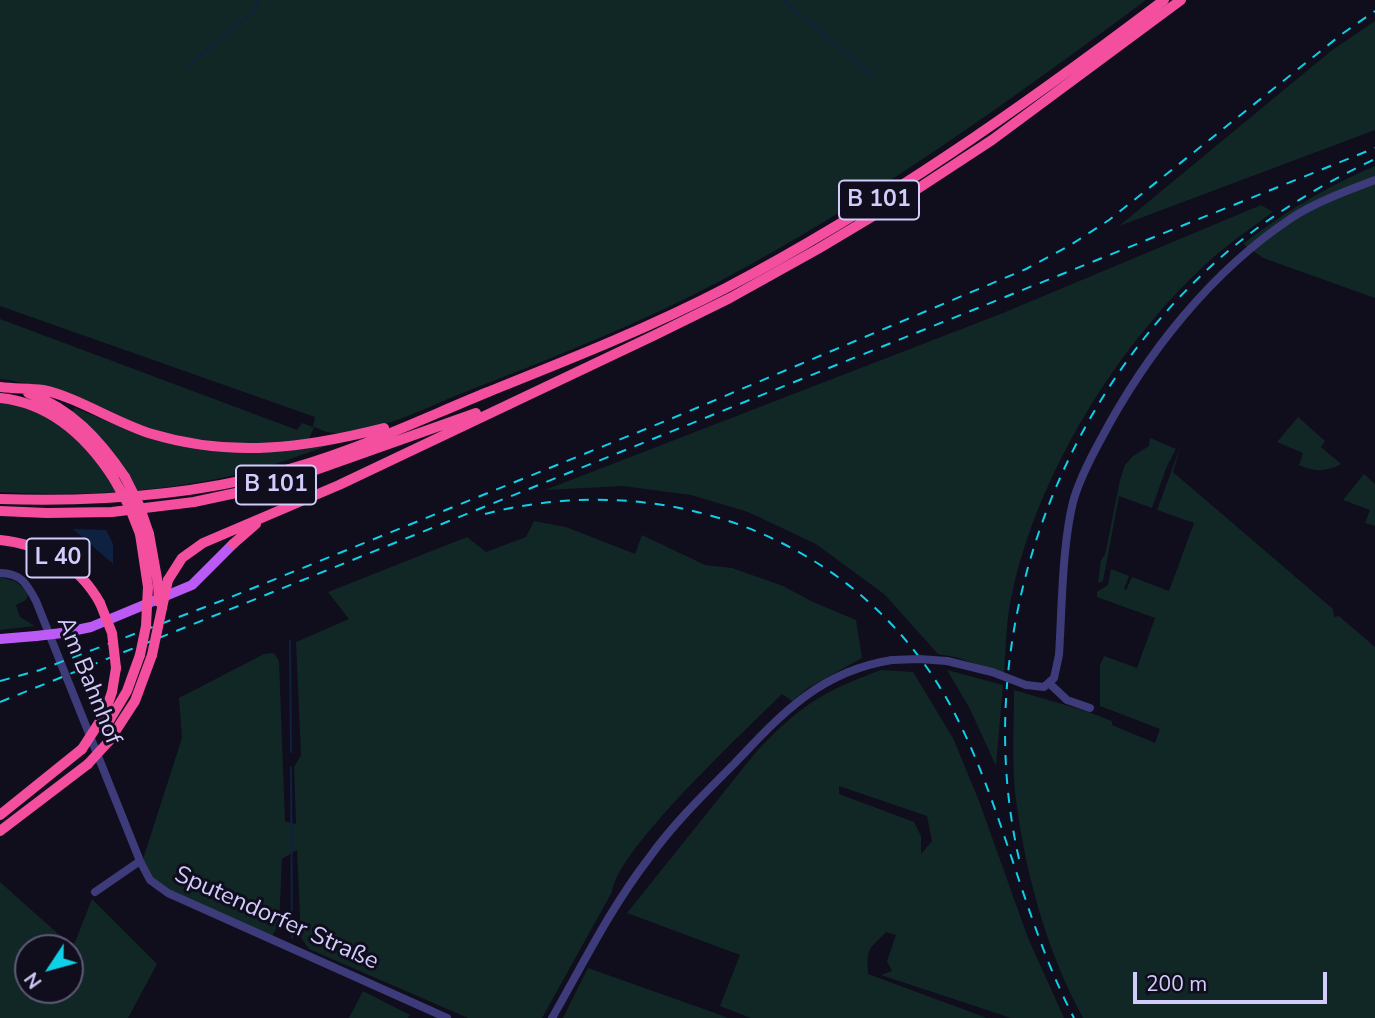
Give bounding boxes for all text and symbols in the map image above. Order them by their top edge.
road number: B 101 [839,181,919,220]
road number: B 101 [236,466,316,505]
road number: L 40 [27,538,90,578]
street label: Am Bahnhof [49,613,127,749]
street label: Sputendorfer Straße [169,861,383,977]
north arrow [14,934,84,1004]
scale bar [1137,958,1331,1002]
text: N [19,967,48,994]
text: 200 m [1146,970,1207,998]

